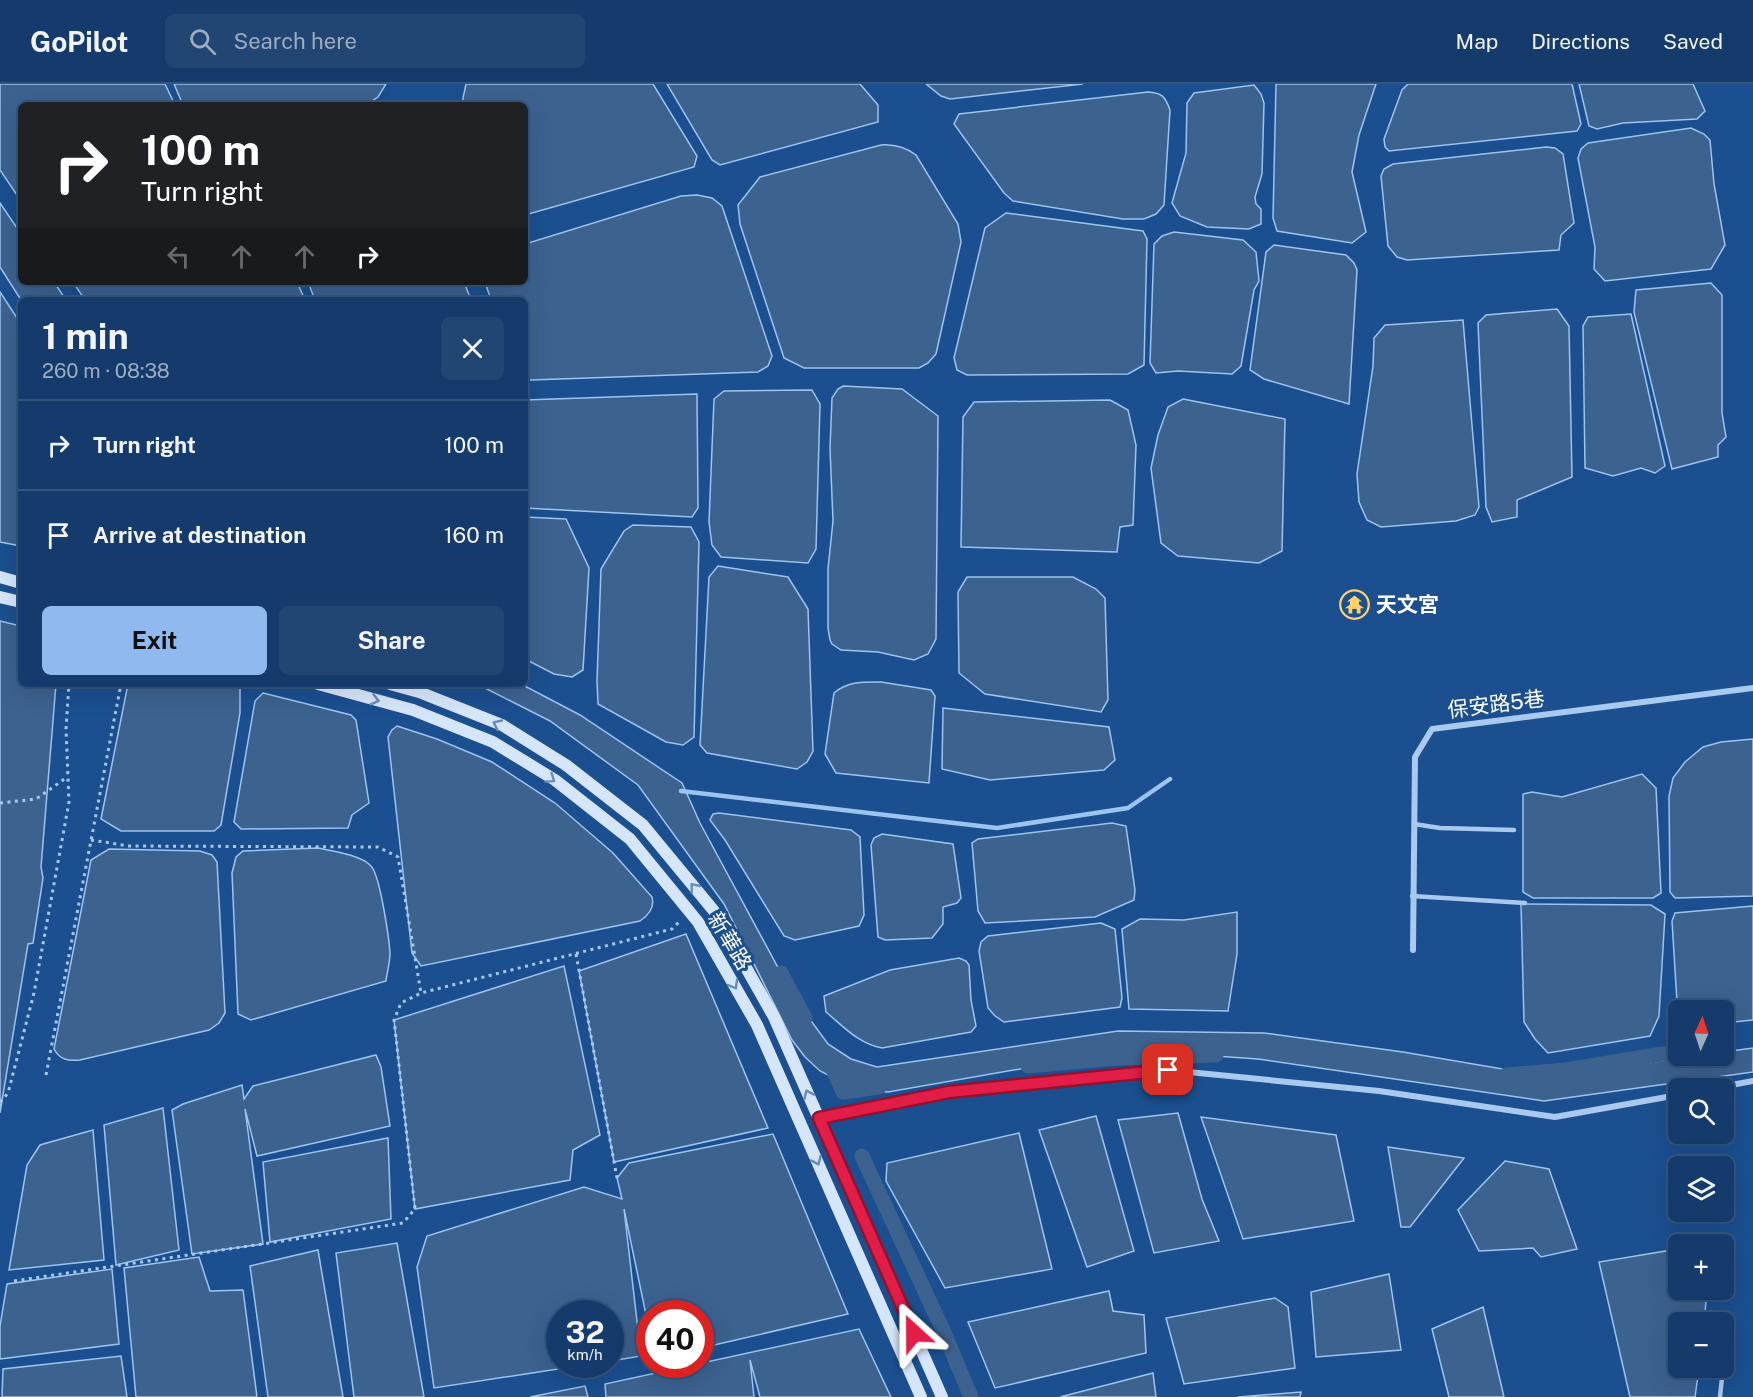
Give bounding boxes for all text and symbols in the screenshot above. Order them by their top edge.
search box [165,14,585,68]
text: GoPilot [30,25,129,58]
icon: search [186,25,219,58]
text: Search here [234,28,357,54]
text: Map [1456,29,1498,54]
text: Directions [1531,29,1630,54]
text: Saved [1663,29,1723,54]
text: 100 m [141,125,260,174]
icon: right [42,126,120,204]
text: Turn right [141,175,264,207]
icon: left [162,240,195,273]
icon: ahead [225,240,258,273]
icon: ahead [288,240,321,273]
icon: right [351,240,384,273]
text: 1 min [42,315,129,357]
button: close [441,317,504,380]
text: 260 m · 08:38 [42,359,170,383]
icon: right [42,429,75,462]
text: Turn right [93,432,196,458]
text: 100 m [444,432,504,458]
icon: arrive [42,519,75,552]
text: Arrive at destination [93,522,306,548]
text: 160 m [444,522,504,548]
temple icon: 天文宮 [1339,588,1371,620]
place label: 天文宮 [1376,592,1439,617]
button: Exit [42,606,267,675]
button: Share [279,606,504,675]
street label: 保安路5巷 [1446,686,1546,722]
one-way arrow [369,692,379,705]
one-way arrow [493,719,504,731]
one-way arrow [545,771,556,782]
one-way arrow [690,883,701,894]
street label: 新華路 [703,908,757,974]
one-way arrow [727,979,738,989]
north arrow [1668,1000,1734,1066]
map controls [1668,1000,1734,1378]
pin [1142,1044,1193,1095]
icon: arrive [1151,1053,1184,1086]
button: search [1668,1078,1734,1144]
one-way arrow [804,1089,816,1100]
one-way arrow [810,1155,822,1166]
button: layers [1668,1156,1734,1222]
button: + [1668,1234,1734,1300]
speed limit sign: 40 [636,1300,714,1378]
position arrow [882,1301,946,1365]
button: − [1668,1312,1734,1378]
text: 32 [565,1314,605,1350]
text: km/h [567,1346,603,1363]

